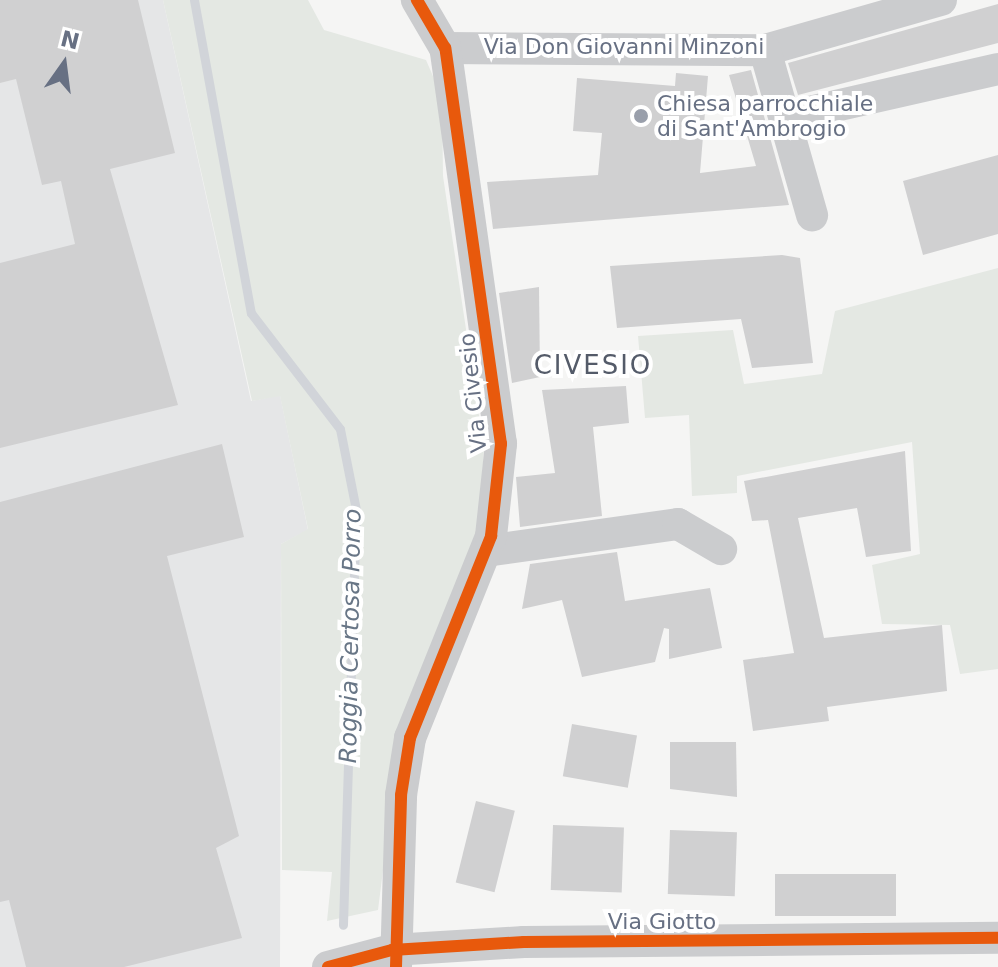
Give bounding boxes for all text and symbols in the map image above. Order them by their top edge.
north arrow [24,24,104,104]
text: N [58,26,82,55]
street label: Via Don Giovanni Minzoni [484,34,764,60]
place label: Chiesa parrocchiale di Sant'Ambrogio [657,90,873,142]
marker: Chiesa parrocchiale di Sant'Ambrogio [632,107,650,125]
street label: Via Civesio [454,332,492,454]
district label: CIVESIO [534,350,652,382]
water label: Roggia Certosa Porro [334,508,368,764]
street label: Via Giotto [608,909,716,935]

